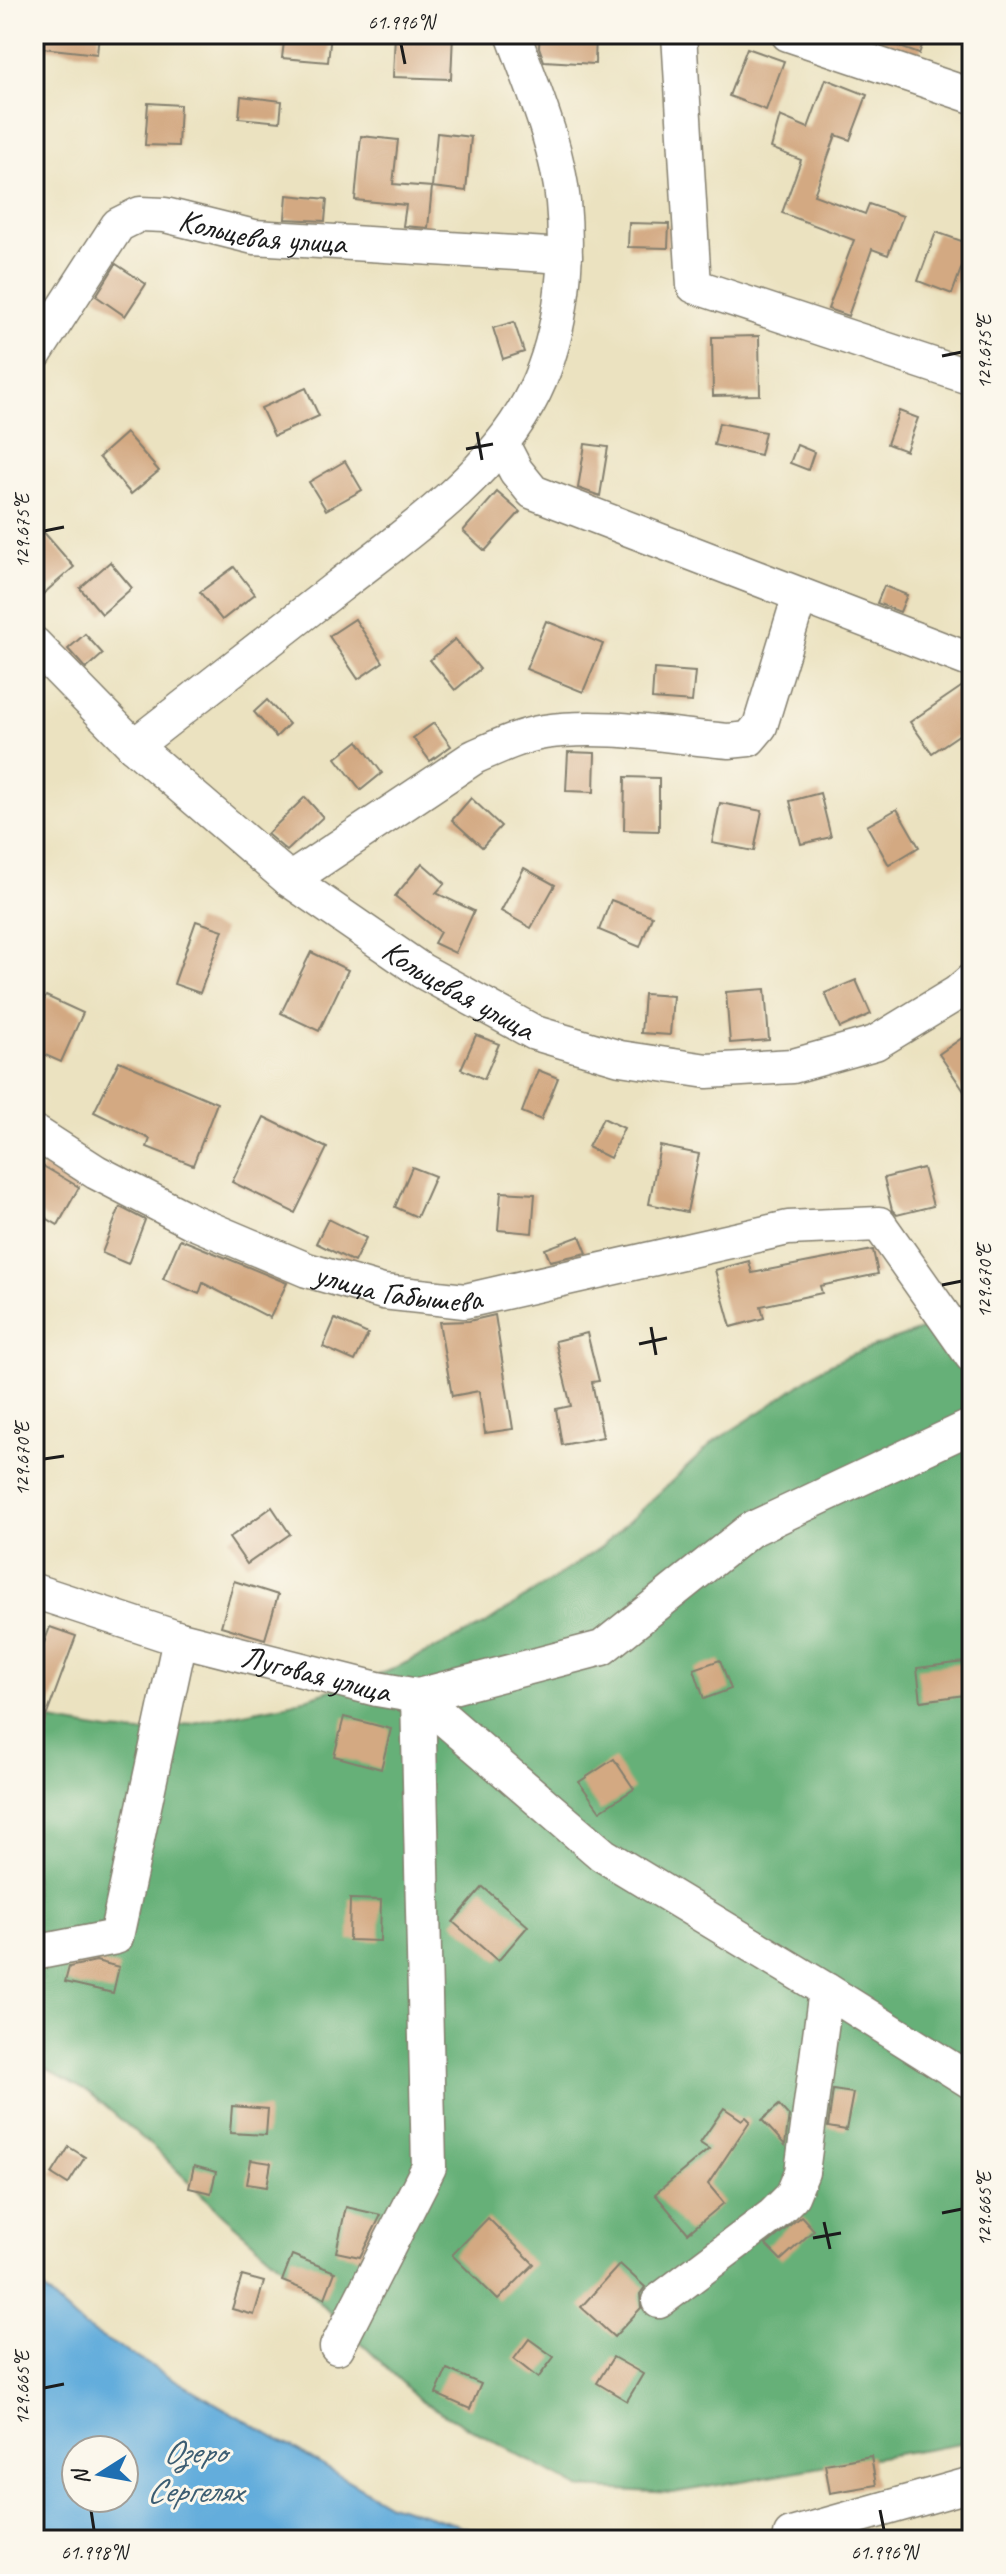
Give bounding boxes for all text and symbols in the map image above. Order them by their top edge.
text: 61.996°N [368,10,437,35]
street label: Кольцевая улица [175,199,350,263]
text: 129.675°E [972,312,997,389]
text: 129.675°E [10,491,35,568]
street label: Кольцевая улица [375,930,544,1050]
text: 129.670°E [972,1241,997,1318]
street label: улица Габышева [308,1252,487,1322]
text: 129.670°E [10,1419,35,1496]
street label: Луговая улица [237,1635,395,1712]
text: 129.665°E [972,2169,997,2246]
text: 129.665°E [10,2348,35,2425]
water label: Озеро Сергелях [146,2430,247,2512]
north arrow [60,2434,140,2514]
text: N [66,2465,96,2487]
text: 61.998°N [61,2540,130,2565]
text: 61.996°N [851,2540,920,2565]

